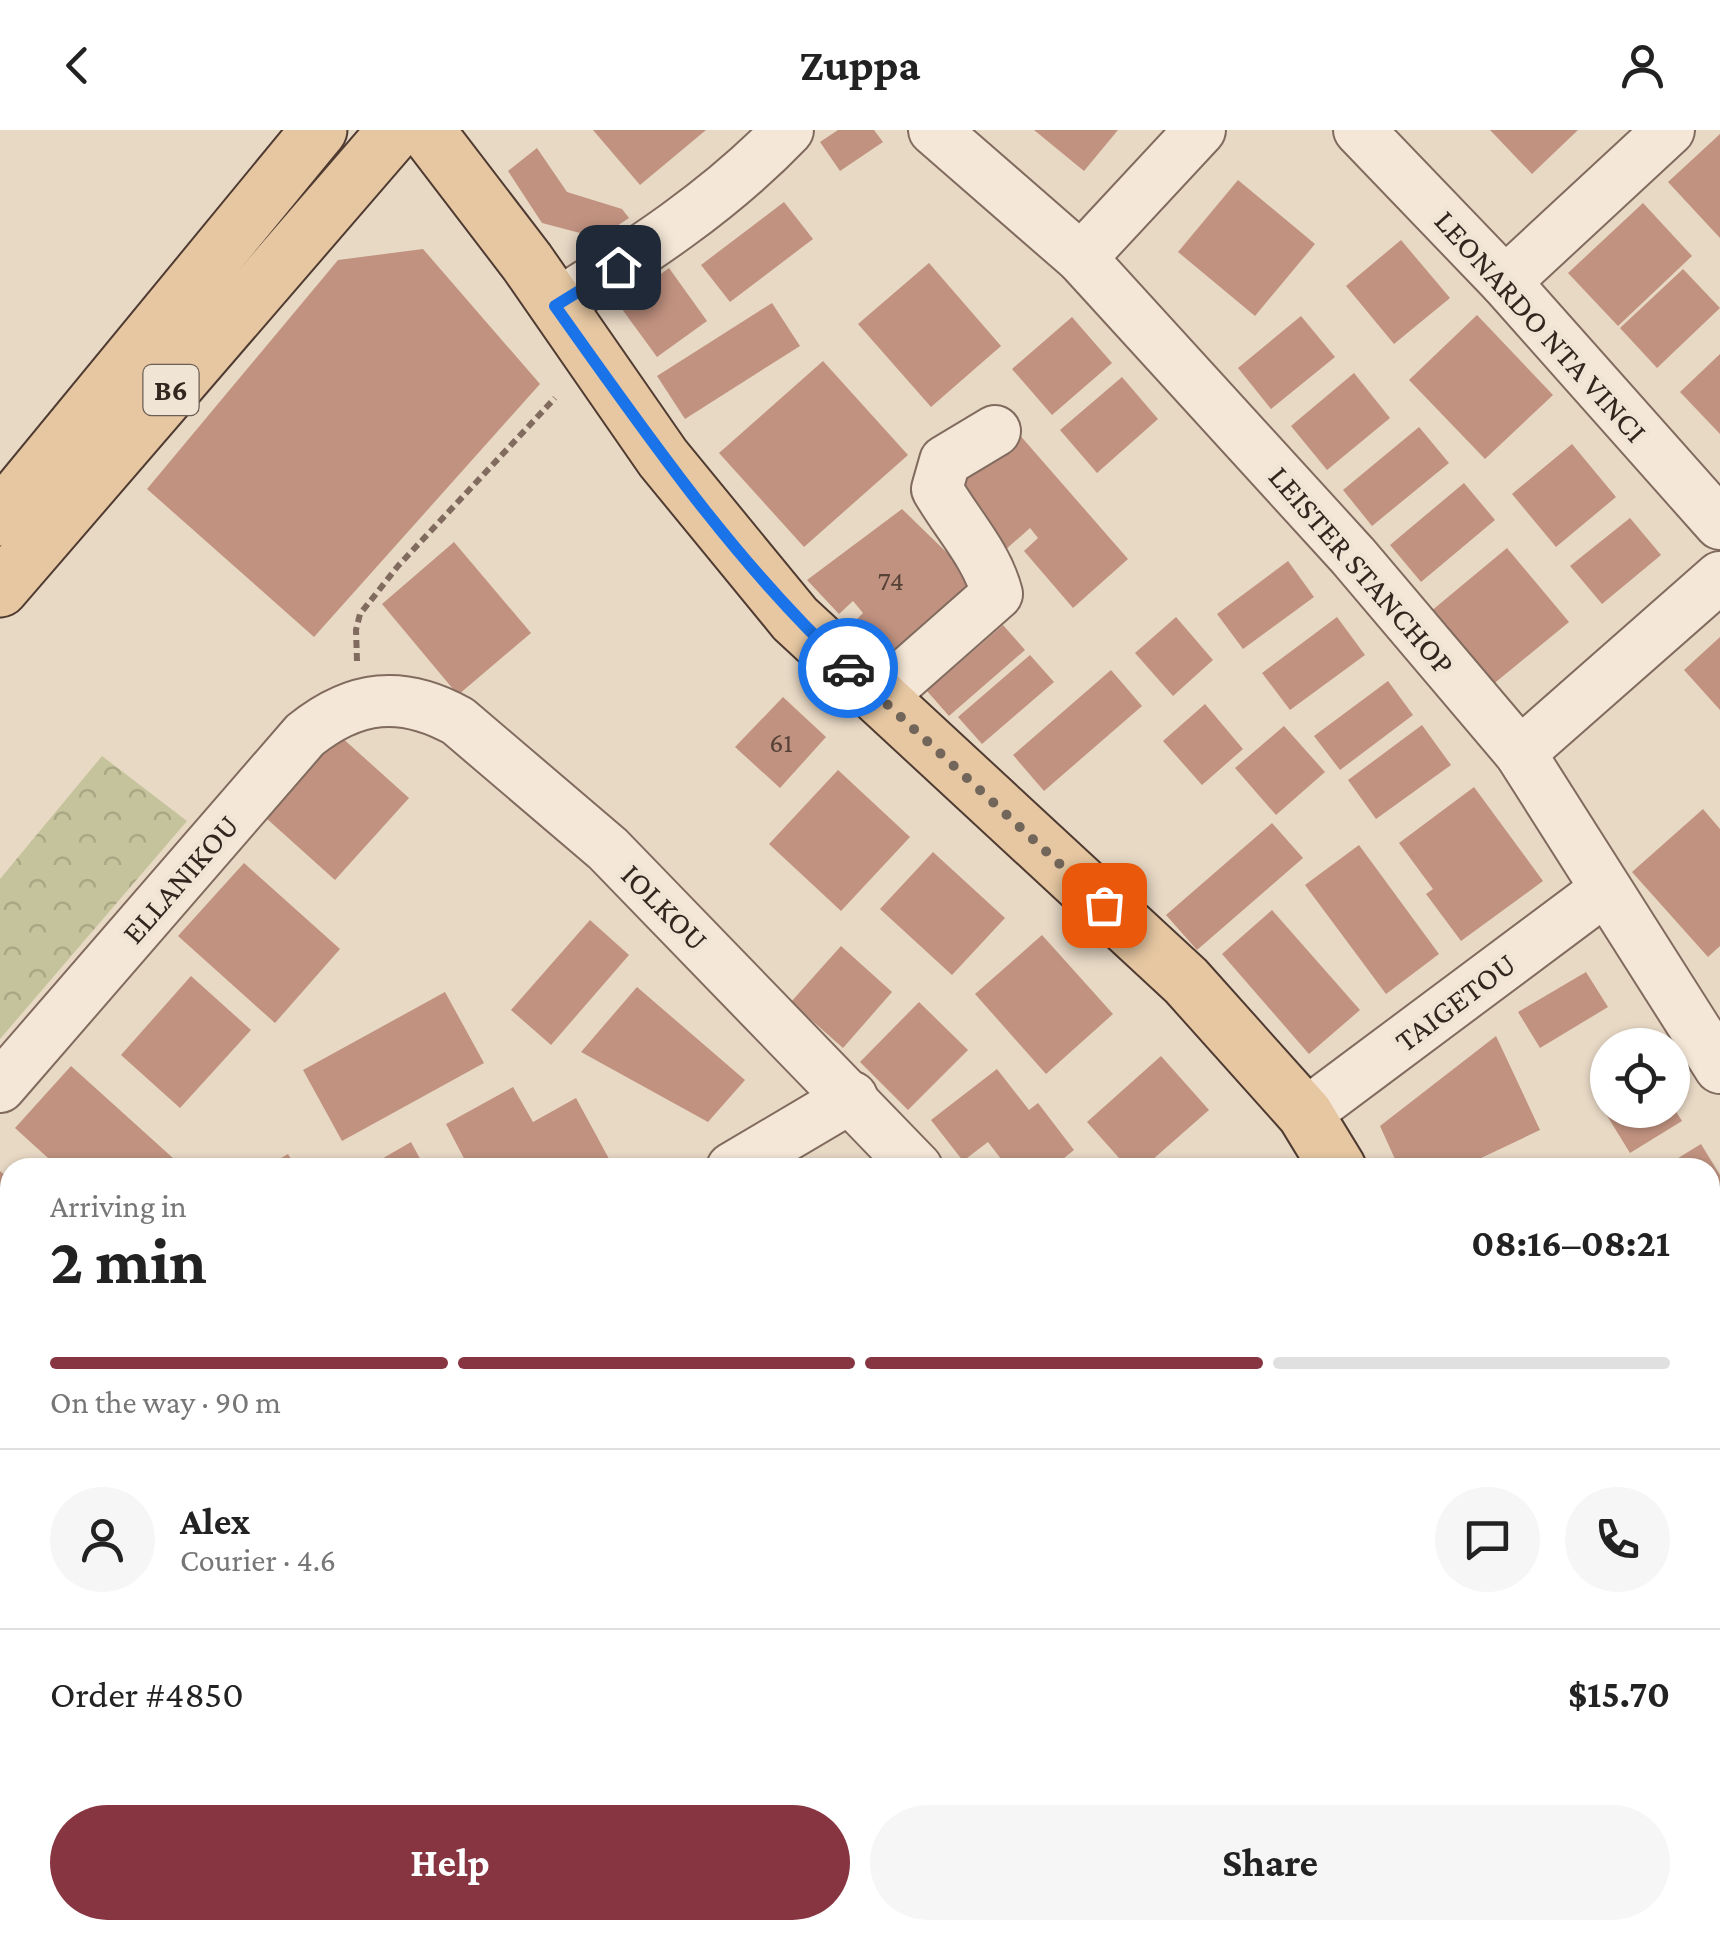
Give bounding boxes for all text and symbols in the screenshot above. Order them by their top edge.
icon: back [50,38,105,93]
icon: person [1615,38,1670,93]
text: Zuppa [800,40,920,90]
street label: LEONARDO NTA VINCI [1427,203,1655,449]
pin [576,225,661,310]
icon: home [591,240,646,295]
road number: B6 [144,365,198,415]
street label: LEISTER STANCHOP [1262,459,1462,681]
house number: 74 [878,565,904,596]
courier [798,618,898,718]
icon: car [821,641,876,696]
house number: 61 [769,727,793,758]
street label: ELLANIKOU [114,807,246,951]
street label: IOLKOU [614,856,716,958]
pin [1062,863,1147,948]
icon: bag [1077,878,1132,933]
street label: TAIGETOU [1388,945,1522,1059]
map controls [1590,1028,1690,1128]
button: locate [1590,1028,1690,1128]
text: Arriving in [50,1188,187,1224]
text: 08:16–08:21 [1471,1222,1670,1264]
text: 2 min [50,1225,207,1297]
text: On the way · 90 m [50,1384,281,1420]
button: person [50,1487,155,1592]
button: chat [1435,1487,1540,1592]
button: phone [1565,1487,1670,1592]
text: Alex [180,1500,250,1542]
text: Courier · 4.6 [180,1542,336,1578]
text: Order #4850 [50,1673,244,1715]
text: $15.70 [1568,1673,1670,1715]
button: Help [50,1805,850,1920]
button: Share [870,1805,1670,1920]

